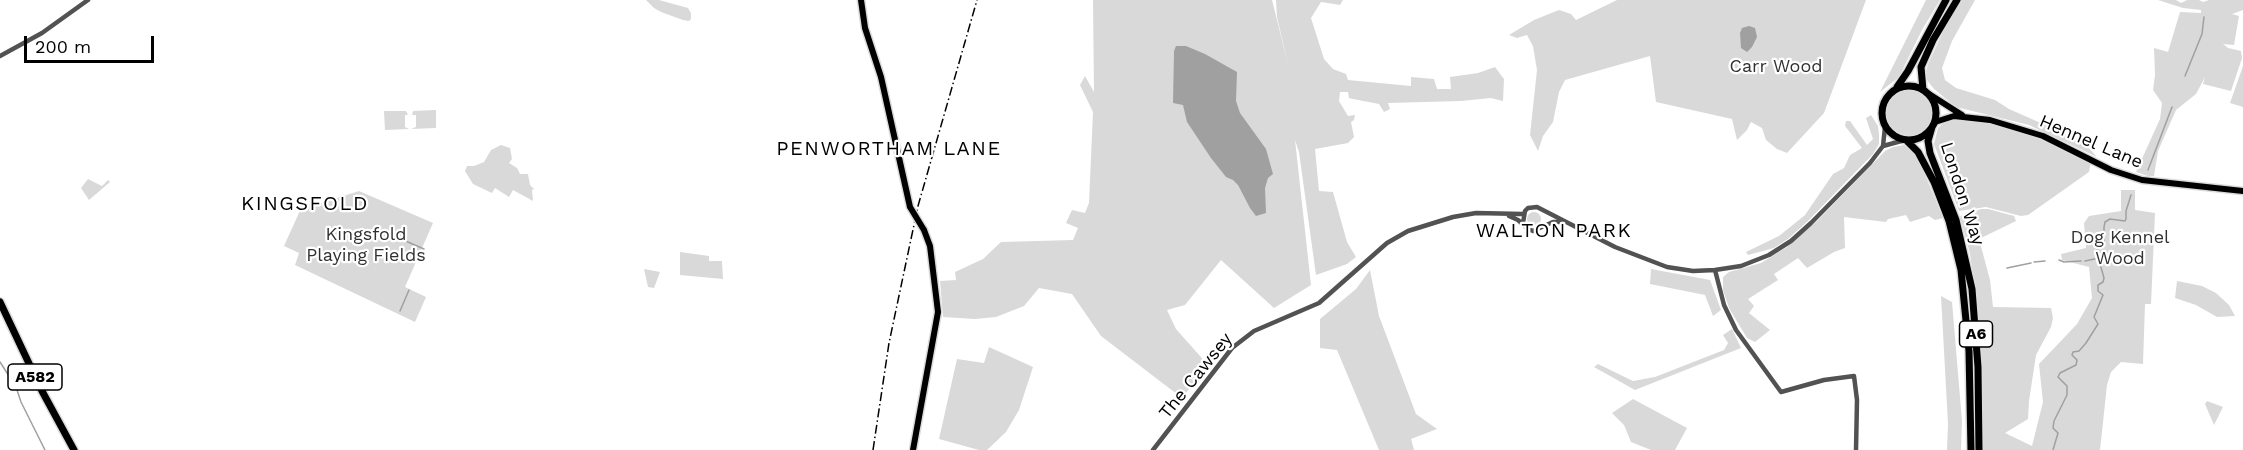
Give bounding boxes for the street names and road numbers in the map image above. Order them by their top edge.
street label: Hennel Lane [2036,111,2146,173]
street label: London Way [1935,140,1989,248]
road number: A6 [1960,321,1992,347]
street label: The Cawsey [1155,329,1237,423]
road number: A582 [8,364,62,390]

